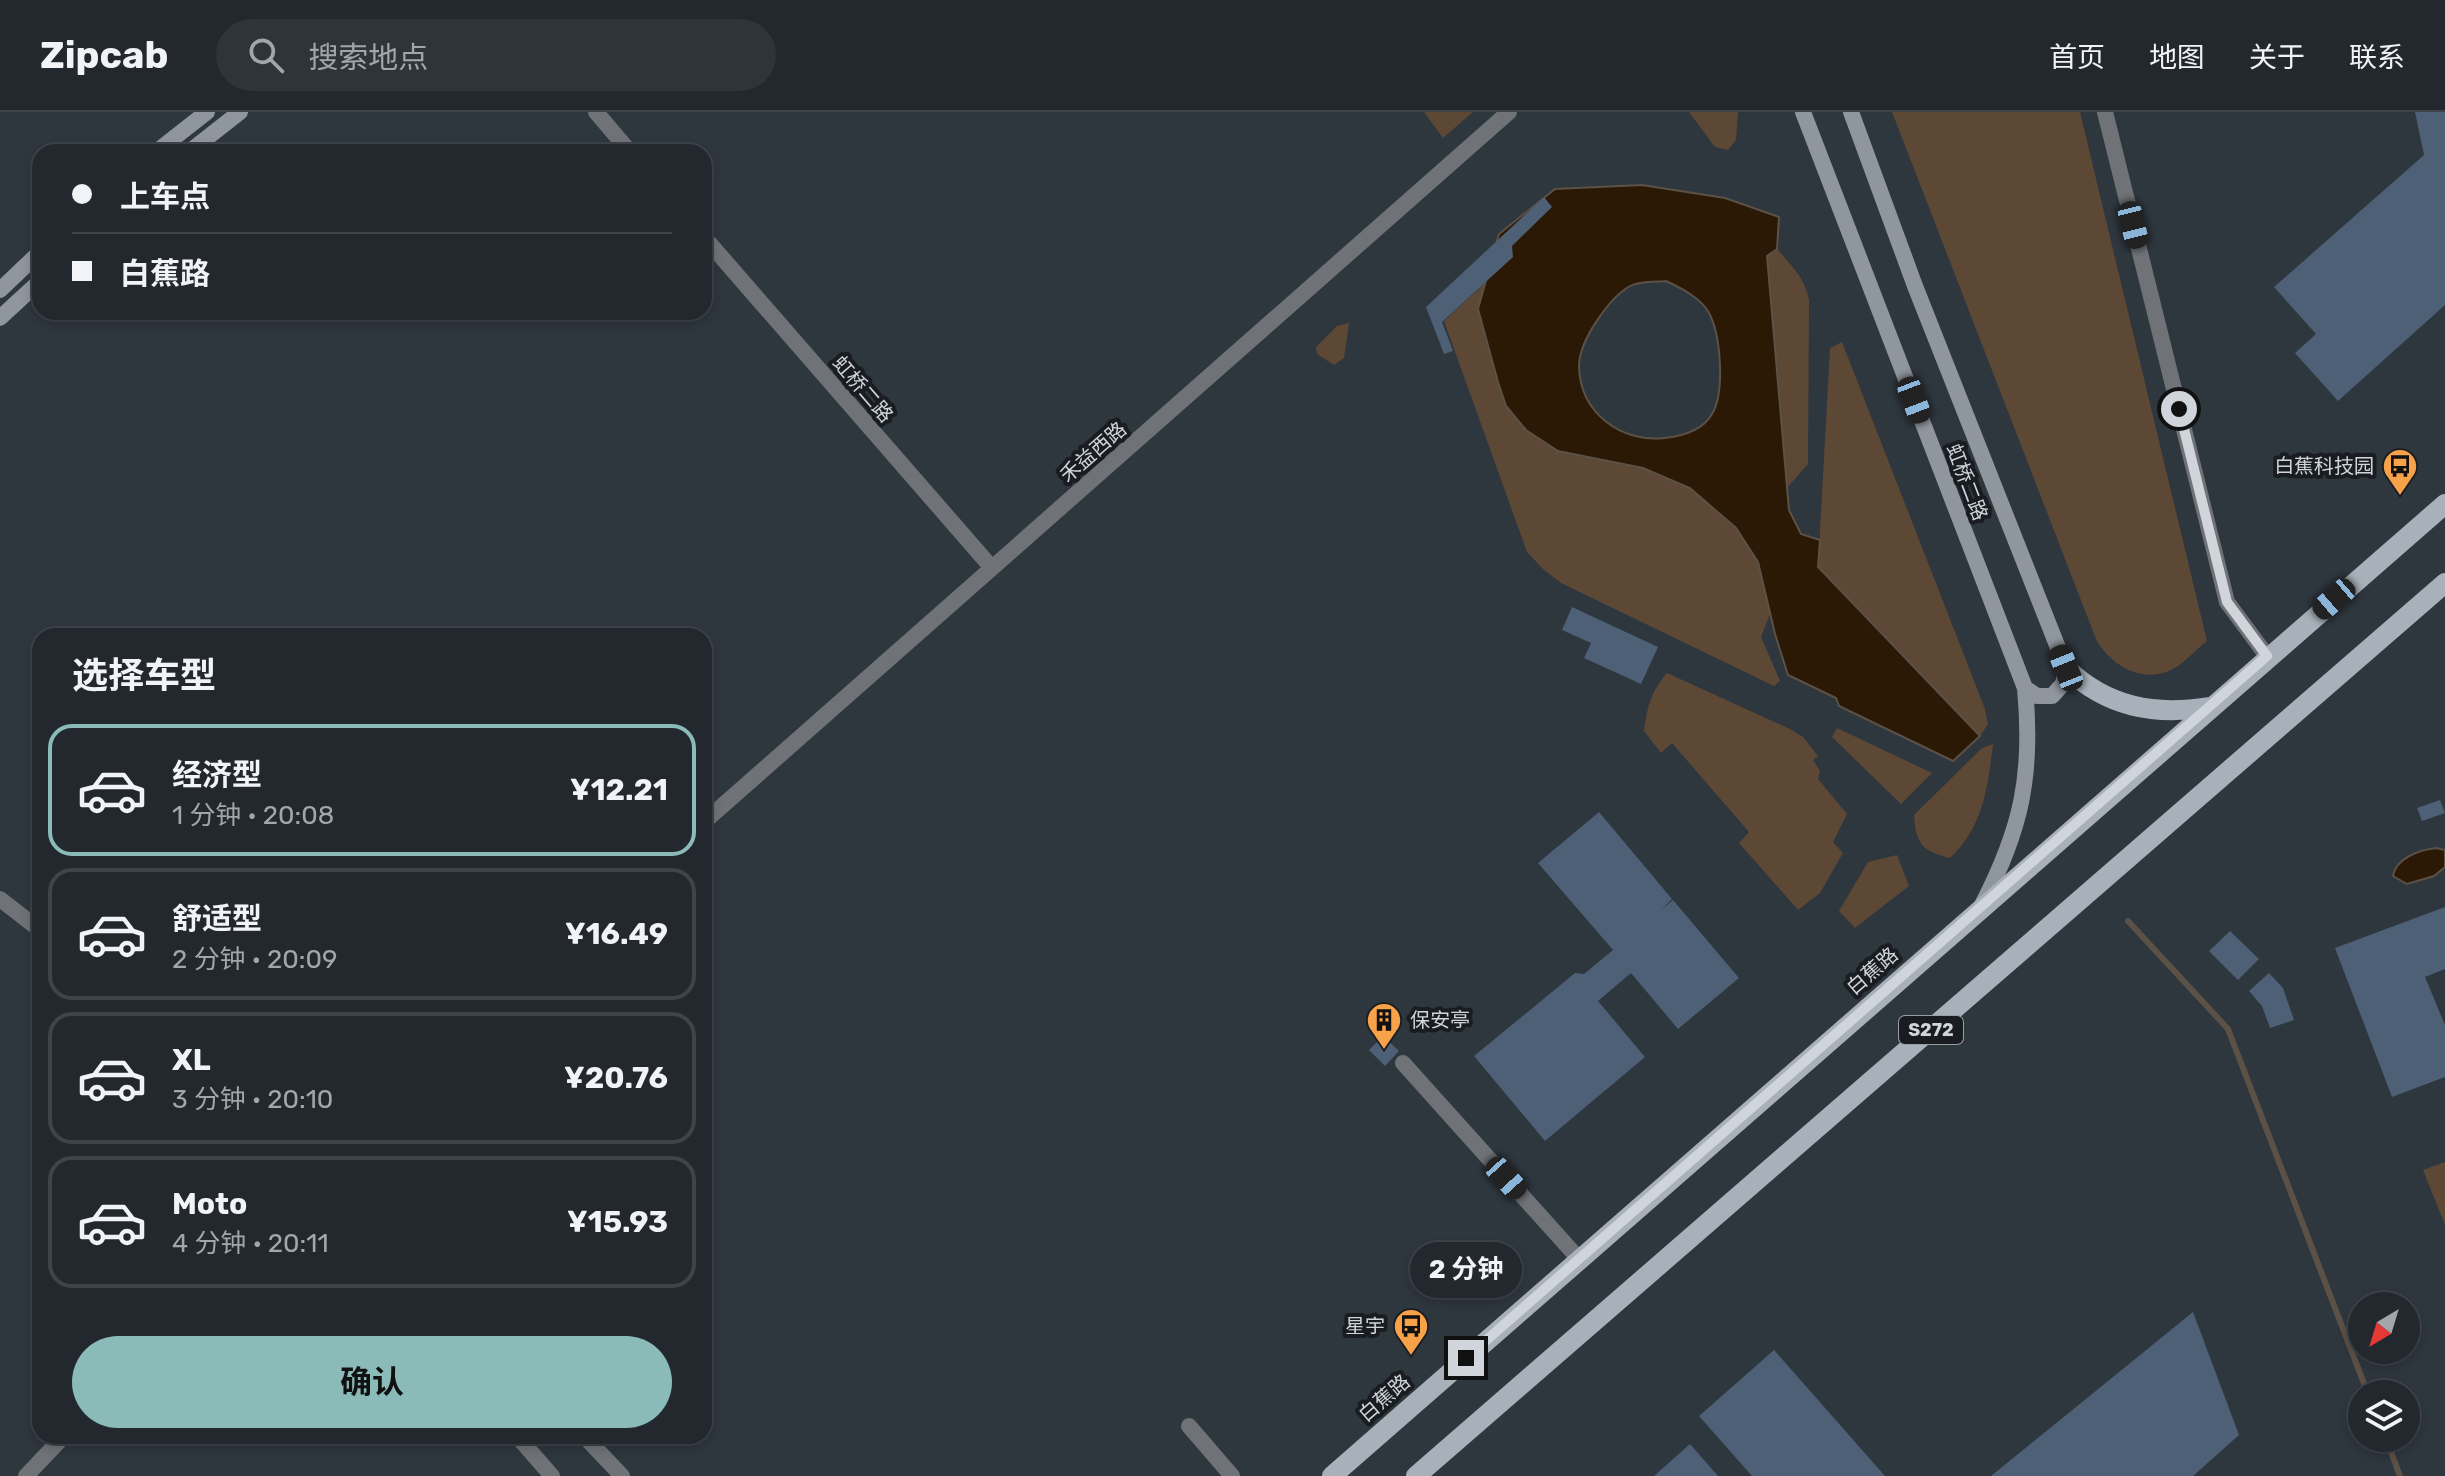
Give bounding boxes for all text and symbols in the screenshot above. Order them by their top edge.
search box [216,19,776,91]
text: Zipcab [40,32,168,78]
icon: search [244,33,288,77]
text: 搜索地点 [308,40,428,76]
text: 首页 [2049,41,2105,74]
text: 地图 [2149,41,2205,74]
text: 关于 [2249,41,2305,74]
text: 联系 [2349,41,2405,74]
text: 上车点 [120,179,210,215]
car [2116,199,2150,251]
text: 白蕉路 [120,256,210,292]
street label: 虹桥二路 [828,351,898,427]
car [1894,373,1934,427]
route start [2161,391,2197,427]
street label: 禾益西路 [1055,417,1131,487]
street label: 虹桥二路 [1941,440,1993,524]
bus stop icon: 白蕉科技园 [2381,447,2419,497]
place label: 白蕉科技园 [2274,454,2374,478]
car [2308,574,2360,624]
car [2046,641,2086,695]
text: 选择车型 [72,654,216,697]
icon: car [76,754,148,826]
text: 经济型 [172,757,262,793]
text: ¥12.21 [570,772,668,808]
text: 1 分钟 · 20:08 [172,800,334,831]
icon: car [76,898,148,970]
text: 舒适型 [172,901,262,937]
text: ¥16.49 [565,916,668,952]
street label: 白蕉路 [1841,942,1903,1000]
text: 2 分钟 · 20:09 [172,944,337,975]
building icon: 保安亭 [1365,1001,1403,1051]
place label: 保安亭 [1410,1008,1470,1032]
road number: S272 [1899,1016,1963,1044]
icon: car [76,1042,148,1114]
text: XL [172,1042,211,1078]
text: ¥20.76 [564,1060,668,1096]
text: 3 分钟 · 20:10 [172,1084,333,1115]
car [1481,1152,1531,1204]
icon: car [76,1186,148,1258]
text: Moto [172,1186,247,1222]
text: ¥15.93 [567,1204,668,1240]
text: 4 分钟 · 20:11 [172,1228,329,1259]
callout: 2 分钟 [1410,1242,1522,1298]
text: 2 分钟 [1429,1254,1503,1285]
north arrow [2348,1292,2420,1364]
map controls [2348,1292,2420,1452]
bus stop icon: 星宇 [1392,1307,1430,1357]
place label: 星宇 [1345,1314,1385,1338]
button: 确认 [72,1336,672,1428]
route end [1448,1340,1484,1376]
street label: 白蕉路 [1353,1369,1415,1427]
button: layers [2348,1380,2420,1452]

